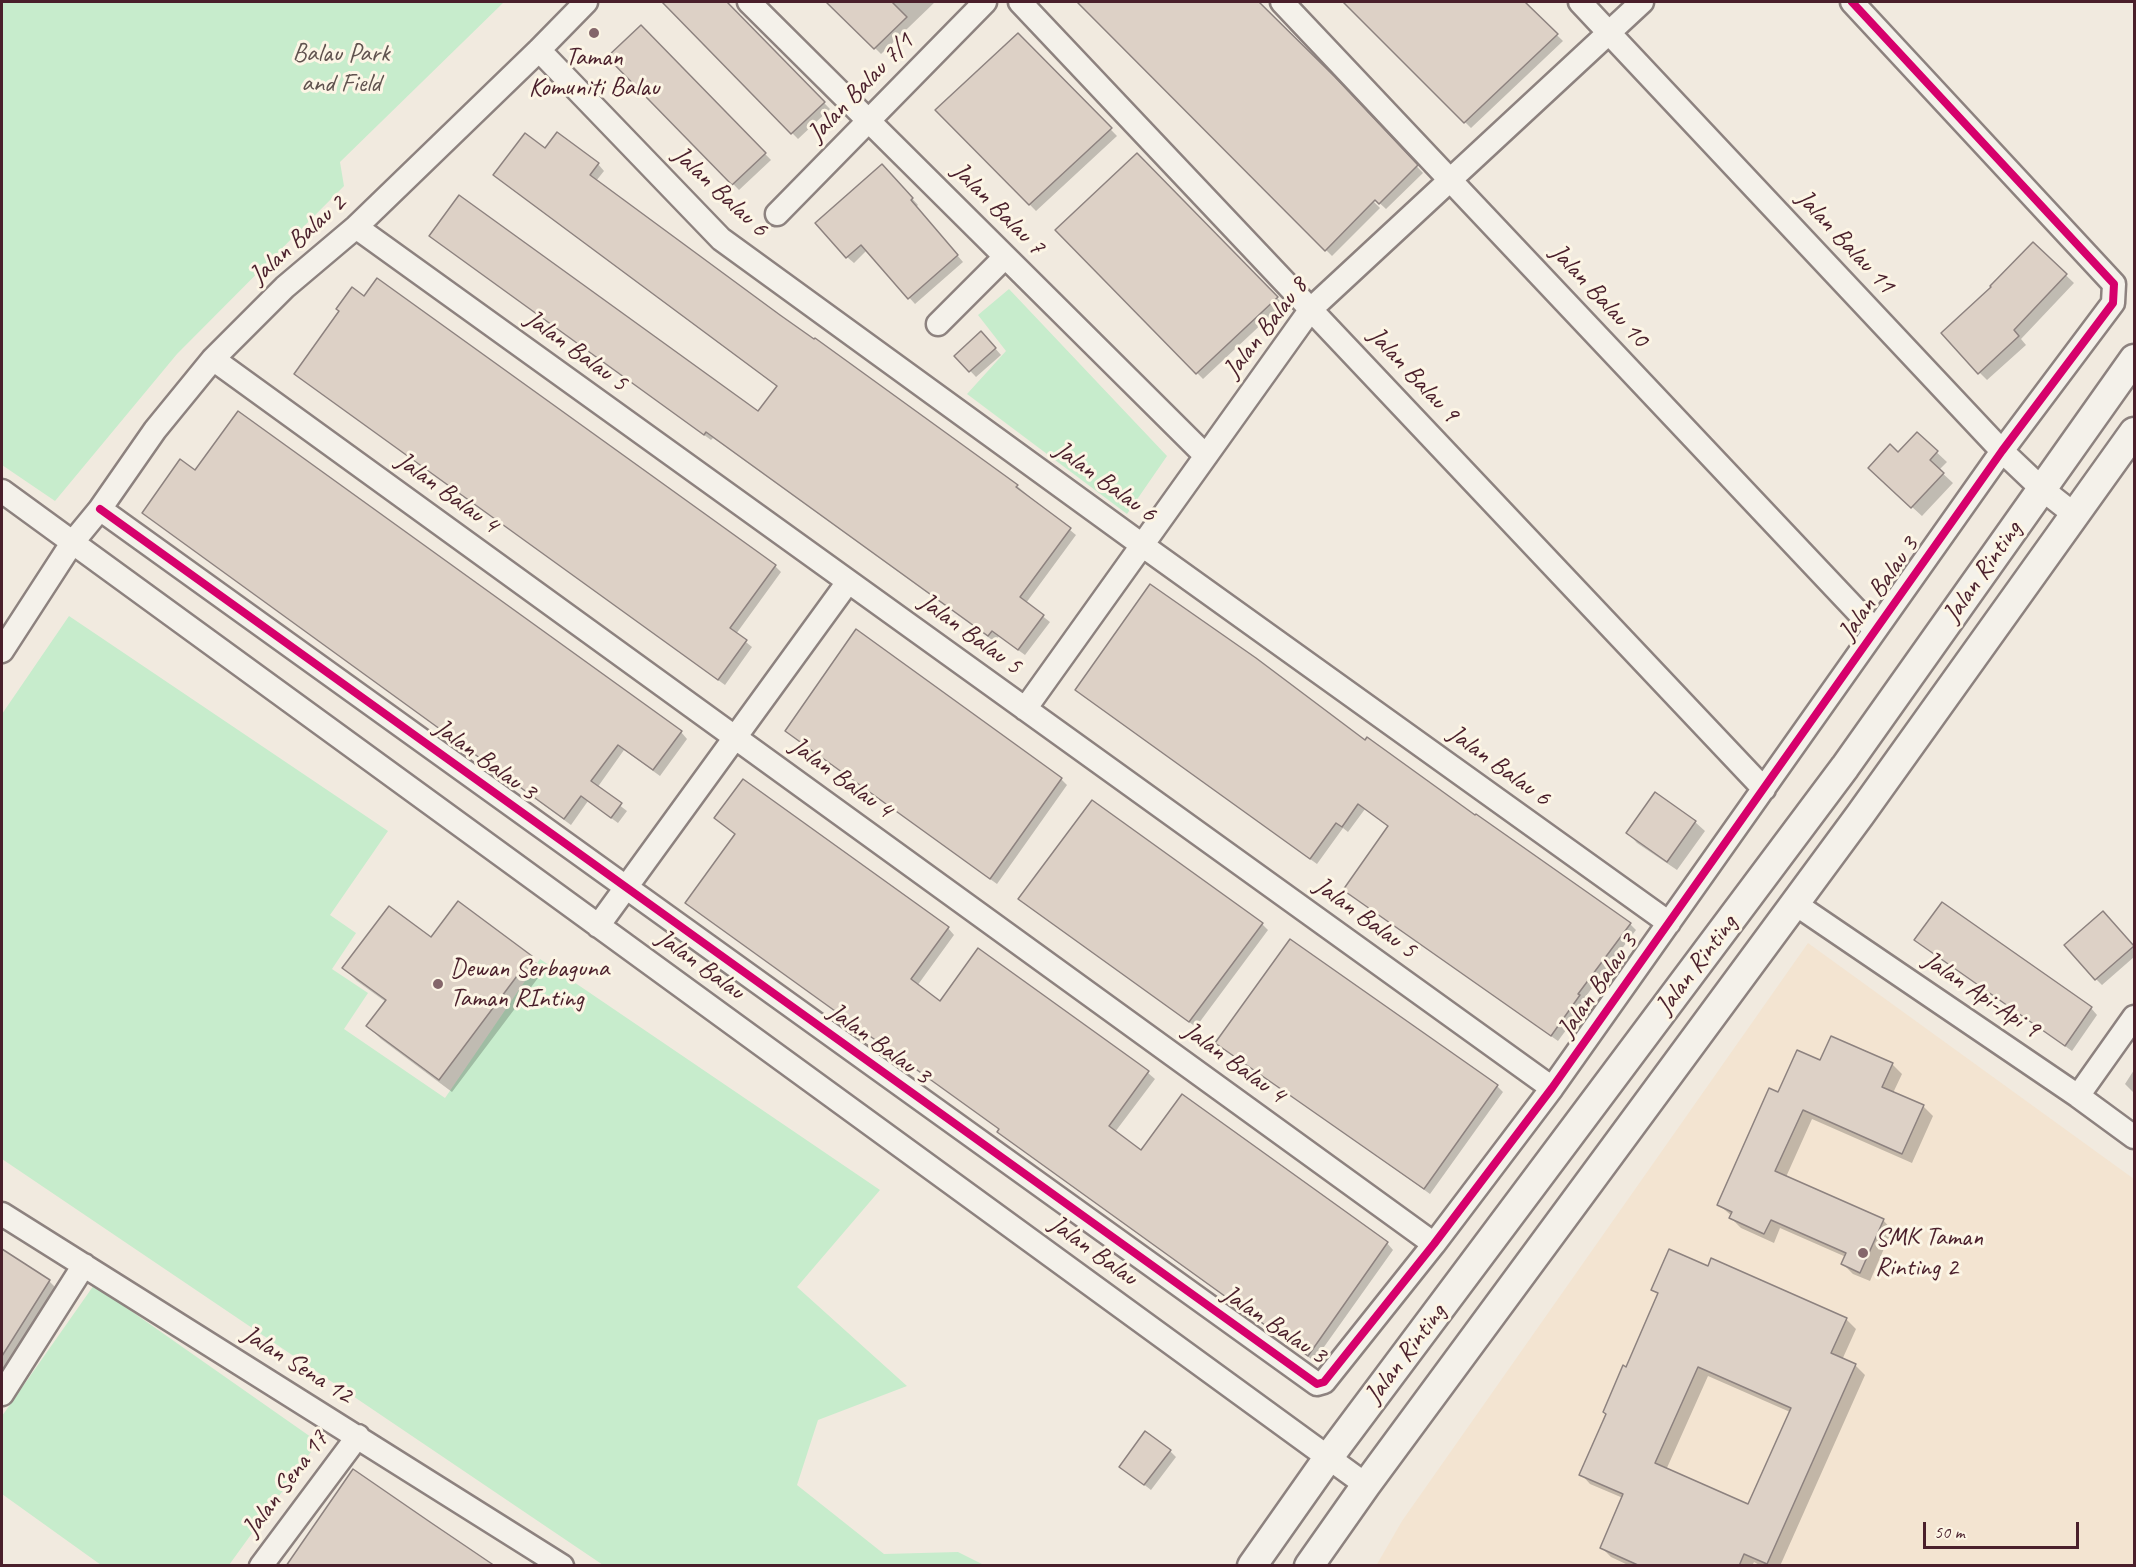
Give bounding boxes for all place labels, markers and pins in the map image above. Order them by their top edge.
marker: Taman Komuniti Balau [587,26,601,40]
place label: Taman Komuniti Balau [529,42,659,104]
place label: Dewan Serbaguna Taman RInting [450,953,609,1014]
marker: Dewan Serbaguna Taman RInting [431,977,445,991]
place label: SMK Taman Rinting 2 [1875,1222,1983,1284]
marker: SMK Taman Rinting 2 [1856,1246,1870,1260]

